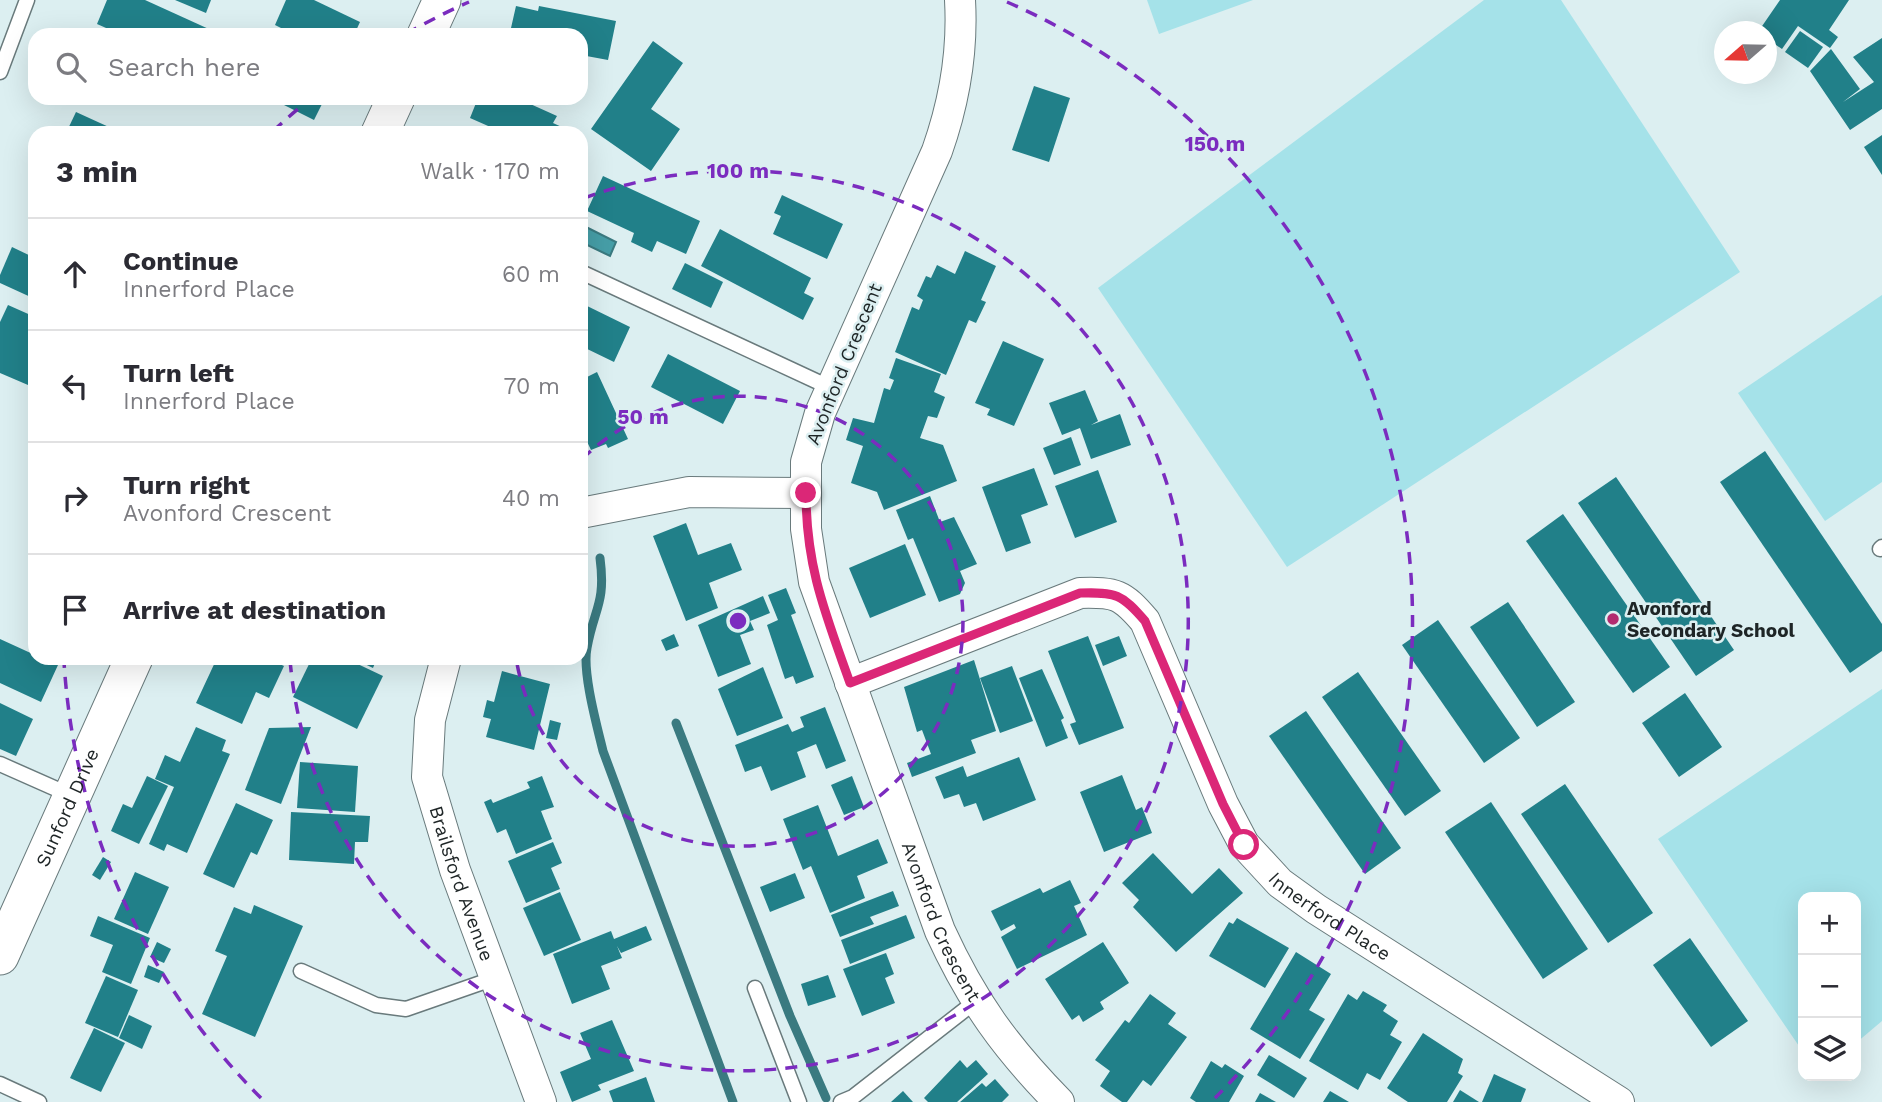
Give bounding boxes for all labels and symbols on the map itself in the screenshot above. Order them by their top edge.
north arrow [1714,21,1777,84]
text: 150 m [1185,131,1245,156]
text: 100 m [707,158,769,183]
street label: Avonford Crescent [801,280,887,448]
text: 50 m [617,404,669,429]
route end [790,477,821,508]
place label: Avonford Secondary School [1627,597,1796,642]
centre of rings [726,609,750,633]
marker: Avonford Secondary School [1605,611,1621,627]
street label: Sunford Drive [30,745,103,870]
street label: Brailsford Avenue [425,803,499,964]
route start [1228,829,1259,860]
street label: Avonford Crescent [897,838,986,1006]
street label: Innerford Place [1264,867,1395,965]

